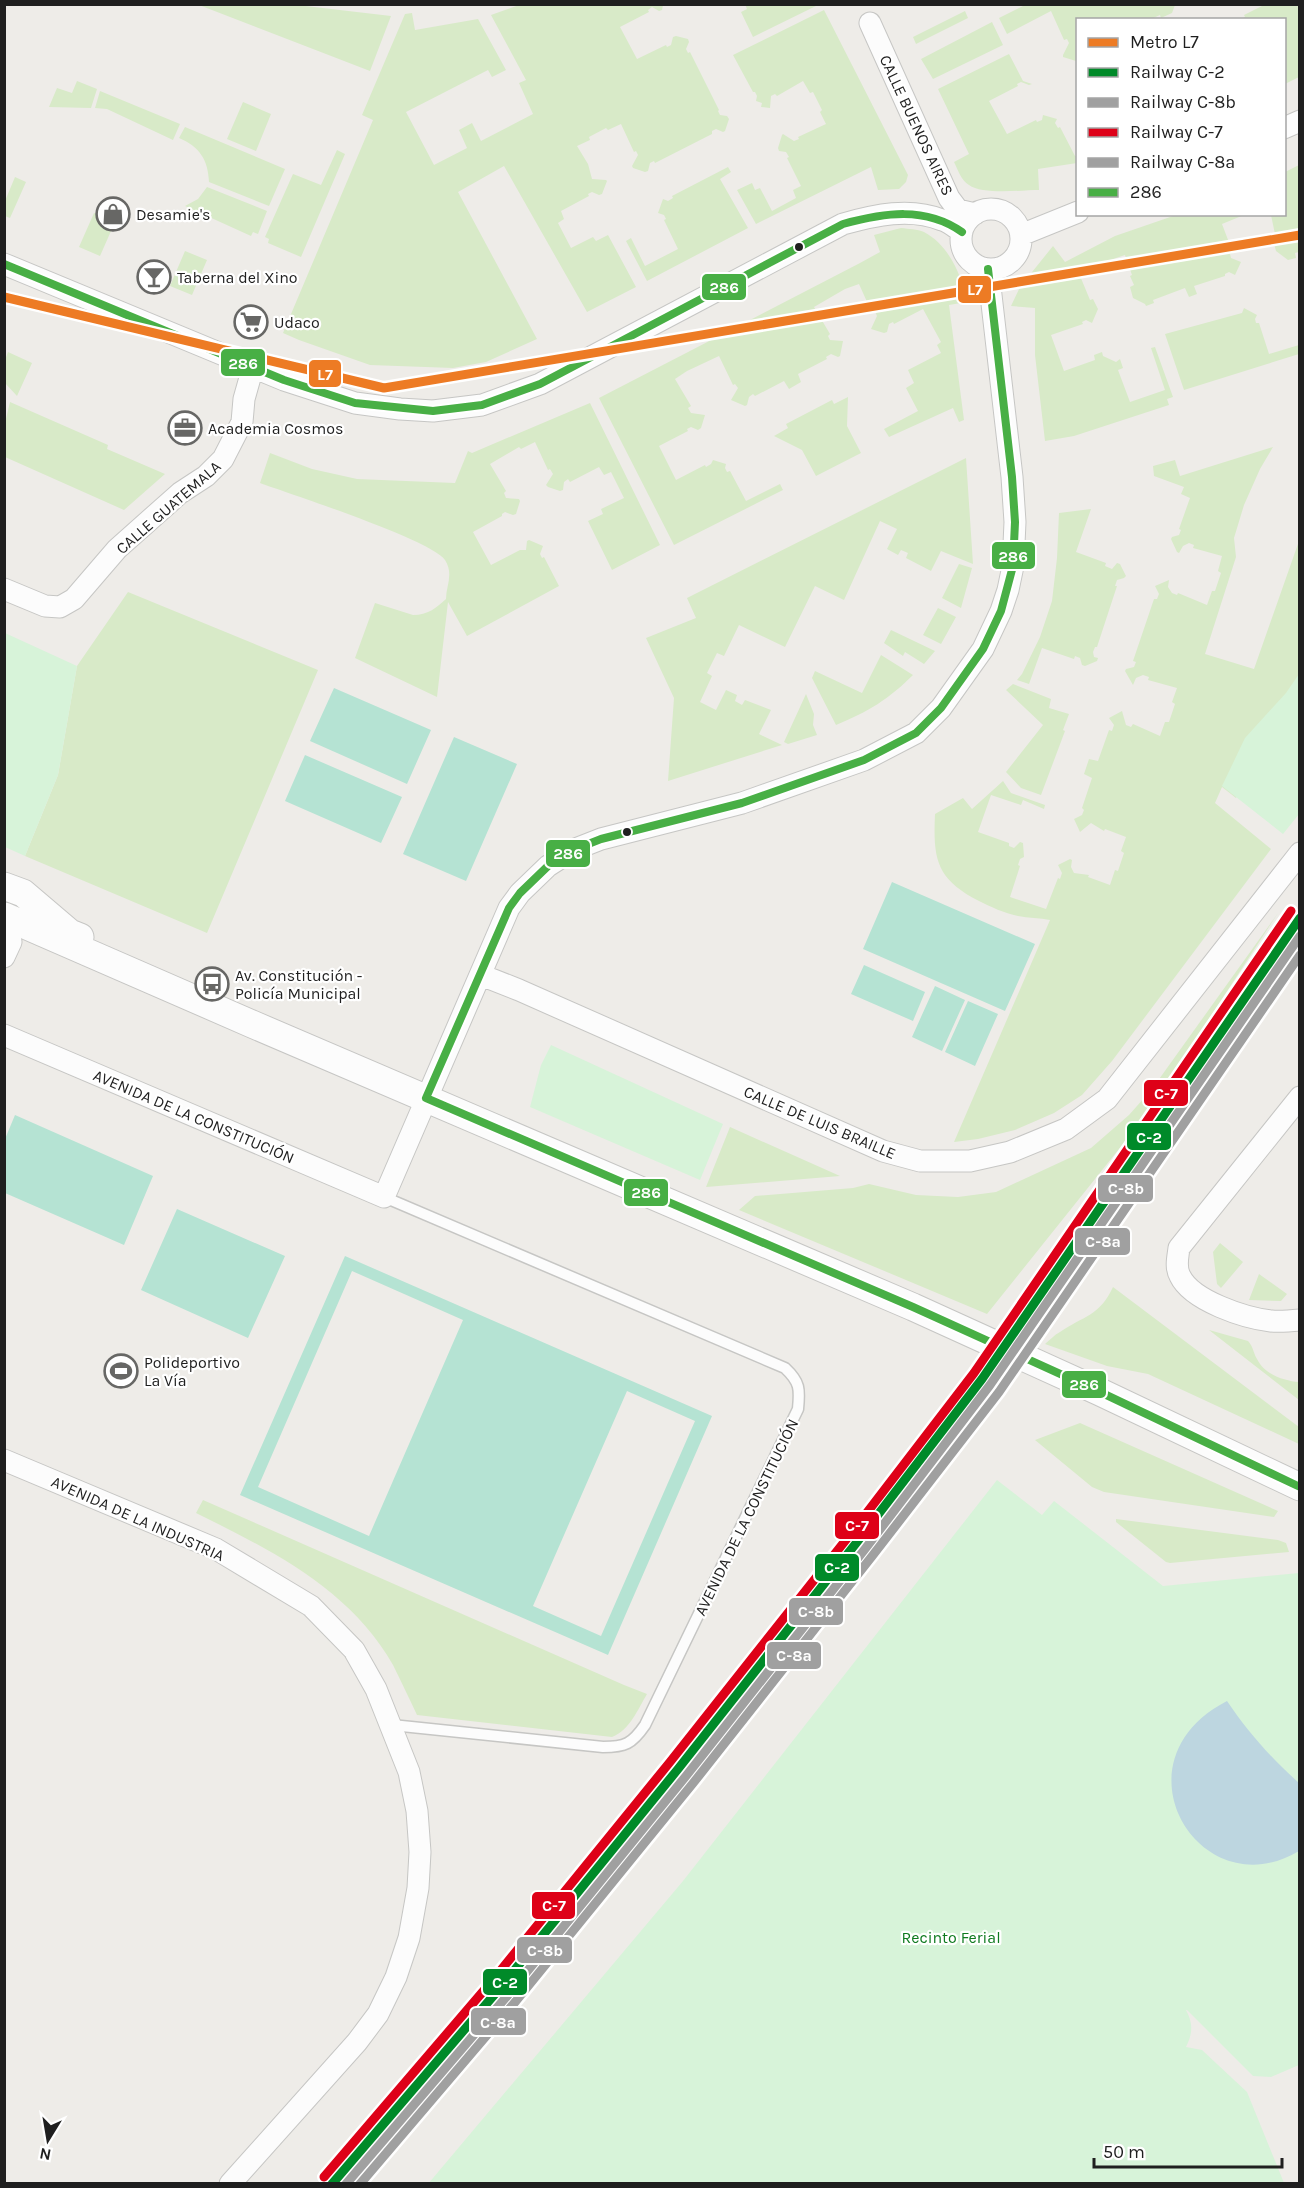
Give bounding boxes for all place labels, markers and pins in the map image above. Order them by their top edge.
shop icon: Desamie's [95,196,131,232]
place label: Desamie's [136,205,211,224]
unlabelled marker [793,241,805,253]
bar icon: Taberna del Xino [136,259,172,295]
place label: Taberna del Xino [177,268,298,287]
supermarket icon: Udaco [233,304,269,340]
place label: Udaco [274,313,320,332]
office icon: Academia Cosmos [167,410,203,446]
place label: Academia Cosmos [208,419,343,438]
unlabelled marker [621,826,633,838]
bus stop icon: Av. Constitución - Policía Municipal [194,966,230,1002]
place label: Av. Constitución - Policía Municipal [235,966,362,1003]
sports icon: Polideportivo La Vía [103,1353,139,1389]
place label: Polideportivo La Vía [144,1353,240,1390]

